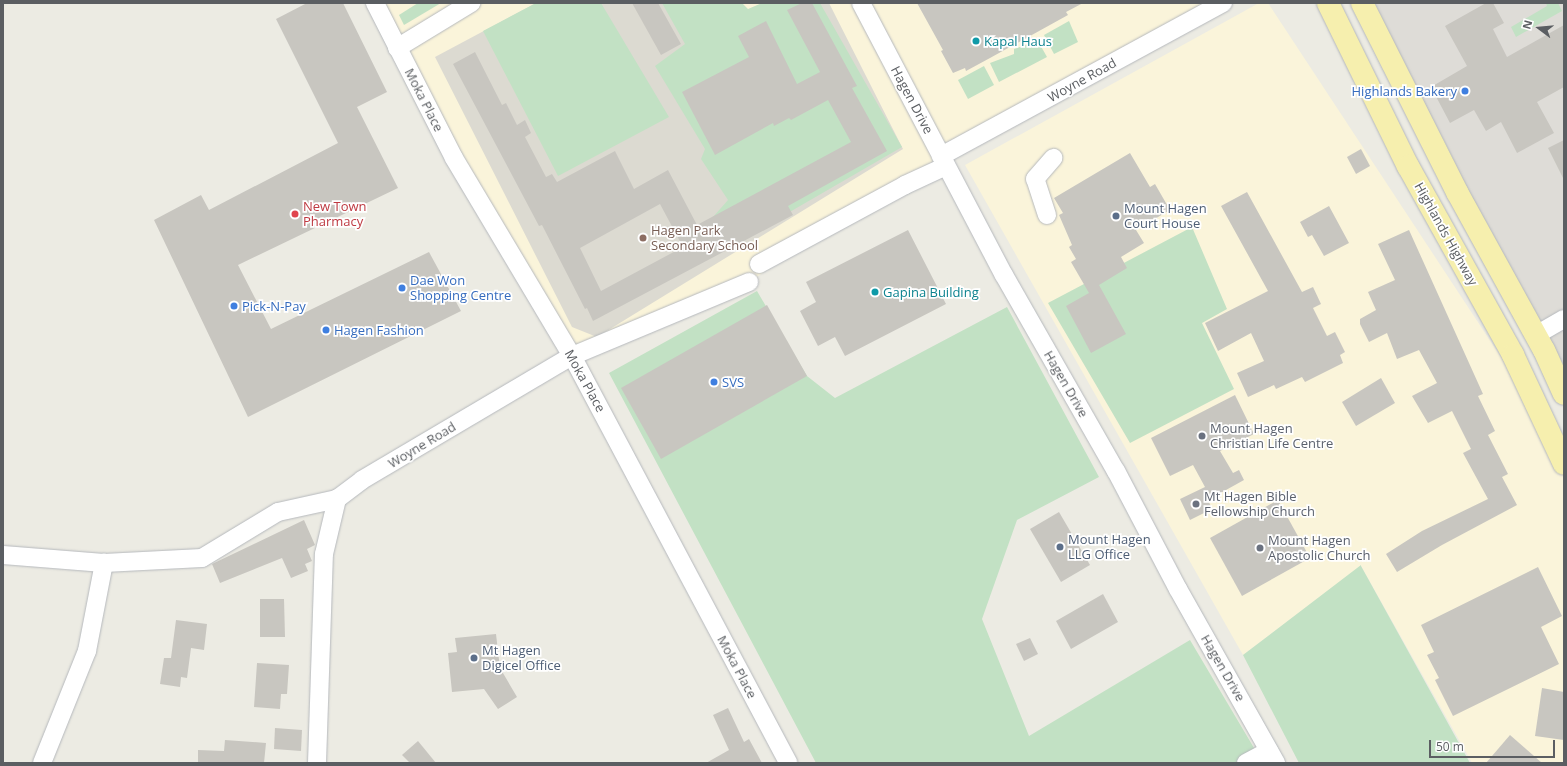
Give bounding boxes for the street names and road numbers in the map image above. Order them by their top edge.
street label: Woyne Road [1045,55,1119,105]
street label: Hagen Drive [888,64,936,136]
street label: Moka Place [401,66,447,134]
street label: Highlands Highway [1411,180,1481,288]
street label: Moka Place [562,347,608,415]
street label: Hagen Drive [1041,348,1091,420]
street label: Woyne Road [385,419,459,471]
street label: Hagen Drive [1198,632,1248,704]
street label: Moka Place [714,633,760,701]

